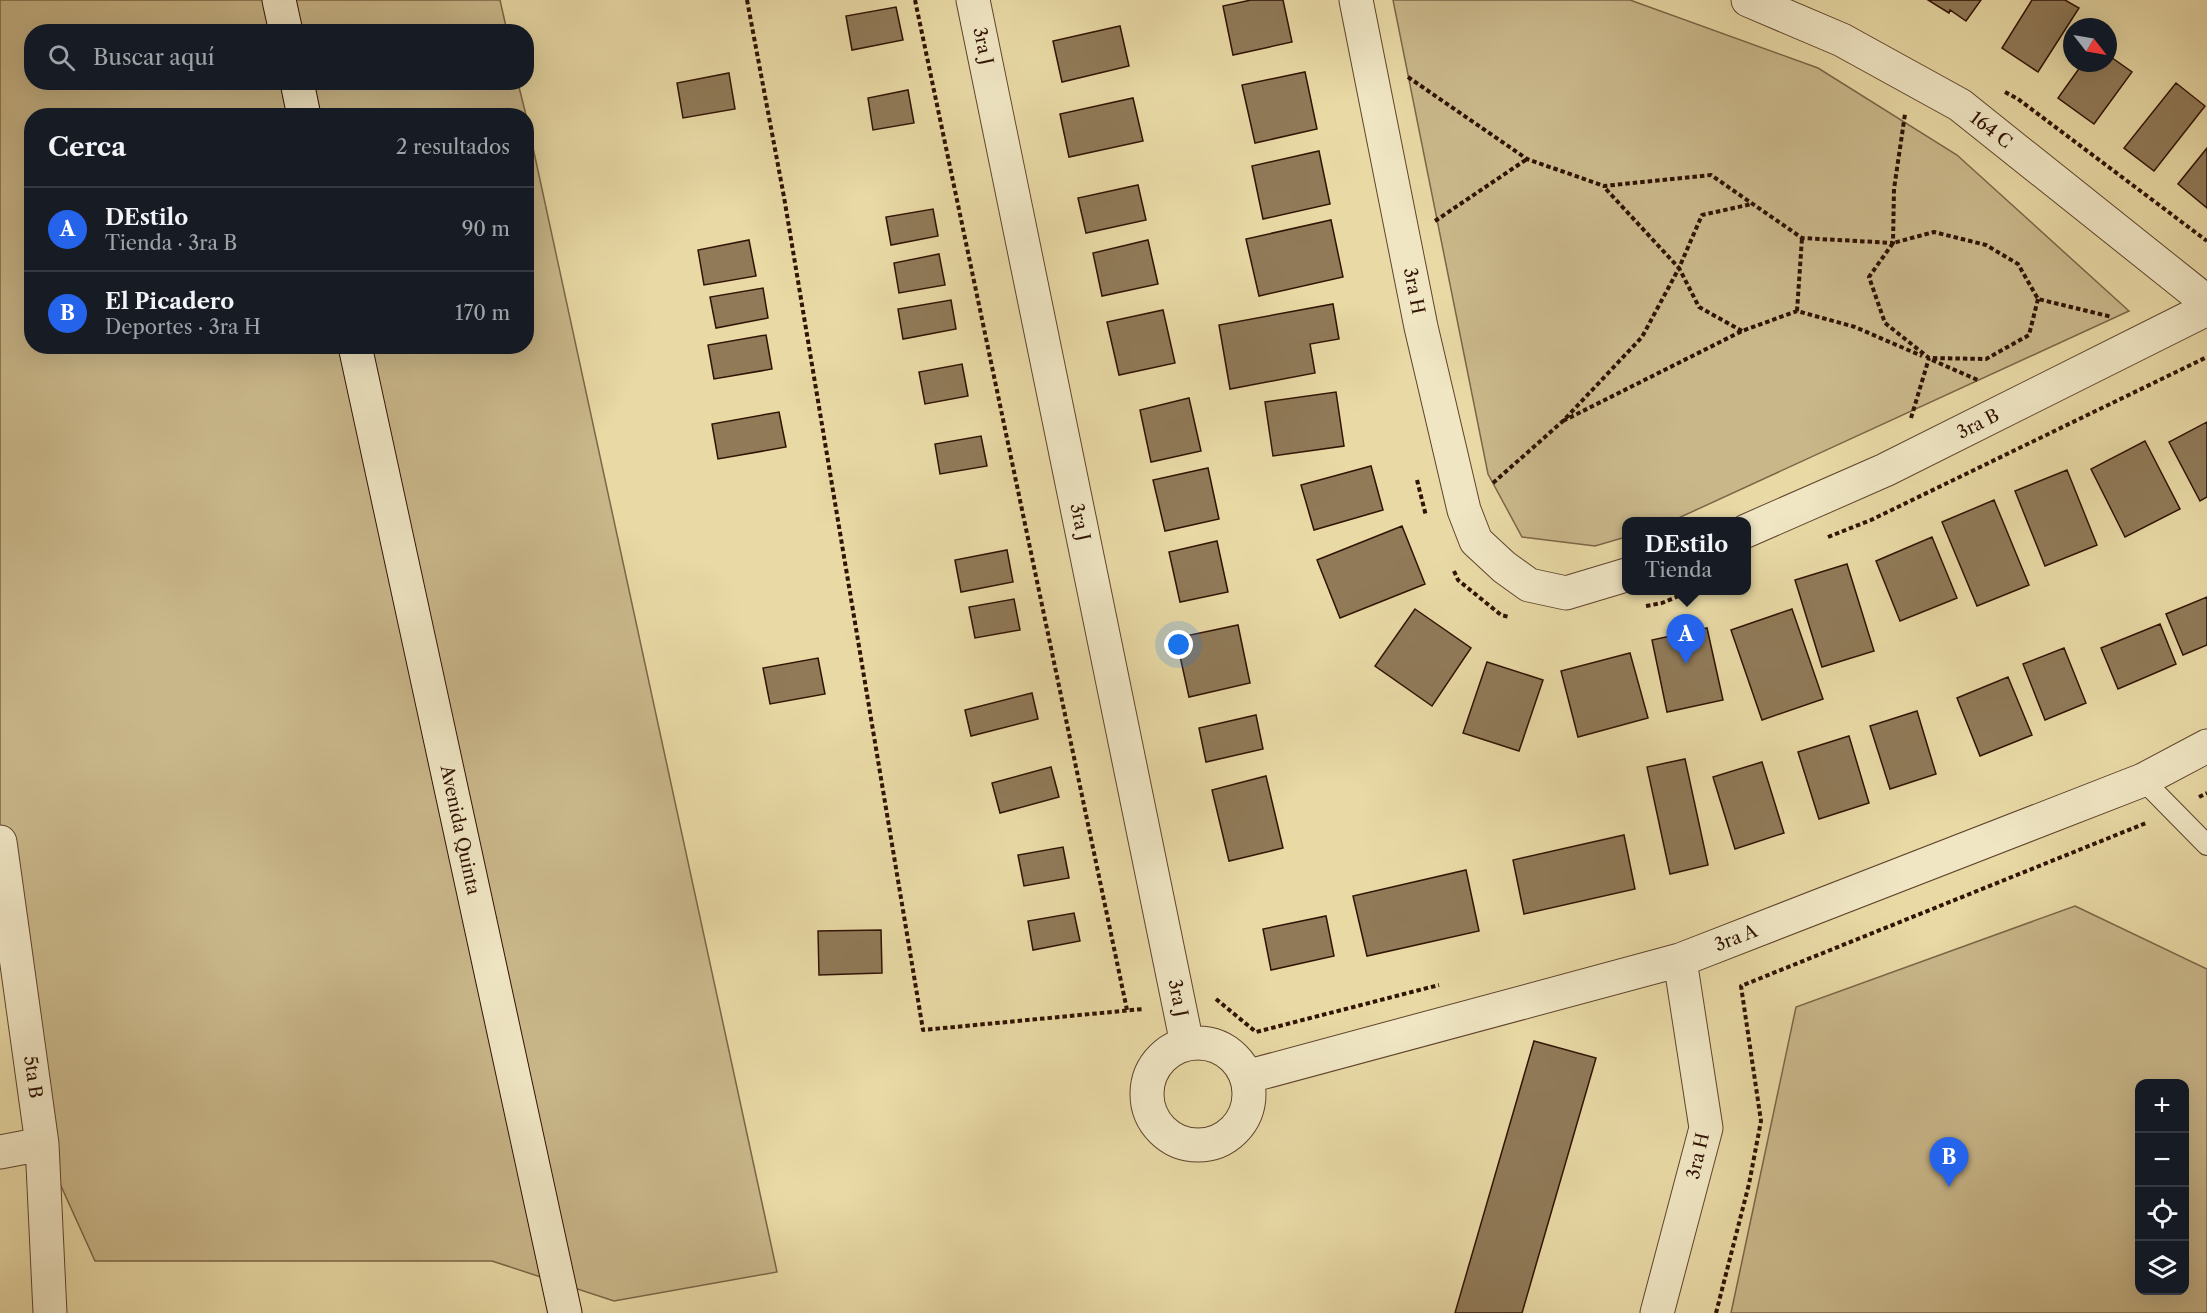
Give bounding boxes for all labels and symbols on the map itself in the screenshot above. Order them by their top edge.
north arrow [2063,18,2117,72]
street label: 3ra J [968,25,998,67]
street label: 164 C [1966,107,2016,153]
street label: 3ra H [1399,266,1429,316]
street label: 3ra B [1953,404,2003,444]
street label: 3ra J [1065,501,1095,543]
pin: A [1666,614,1706,664]
your location [1164,630,1193,659]
street label: Avenida Quinta [435,762,485,897]
street label: 3ra A [1711,920,1761,956]
street label: 3ra J [1164,977,1192,1019]
street label: 5ta B [19,1054,47,1100]
street label: 3ra H [1682,1131,1714,1181]
pin: B [1930,1138,1968,1187]

